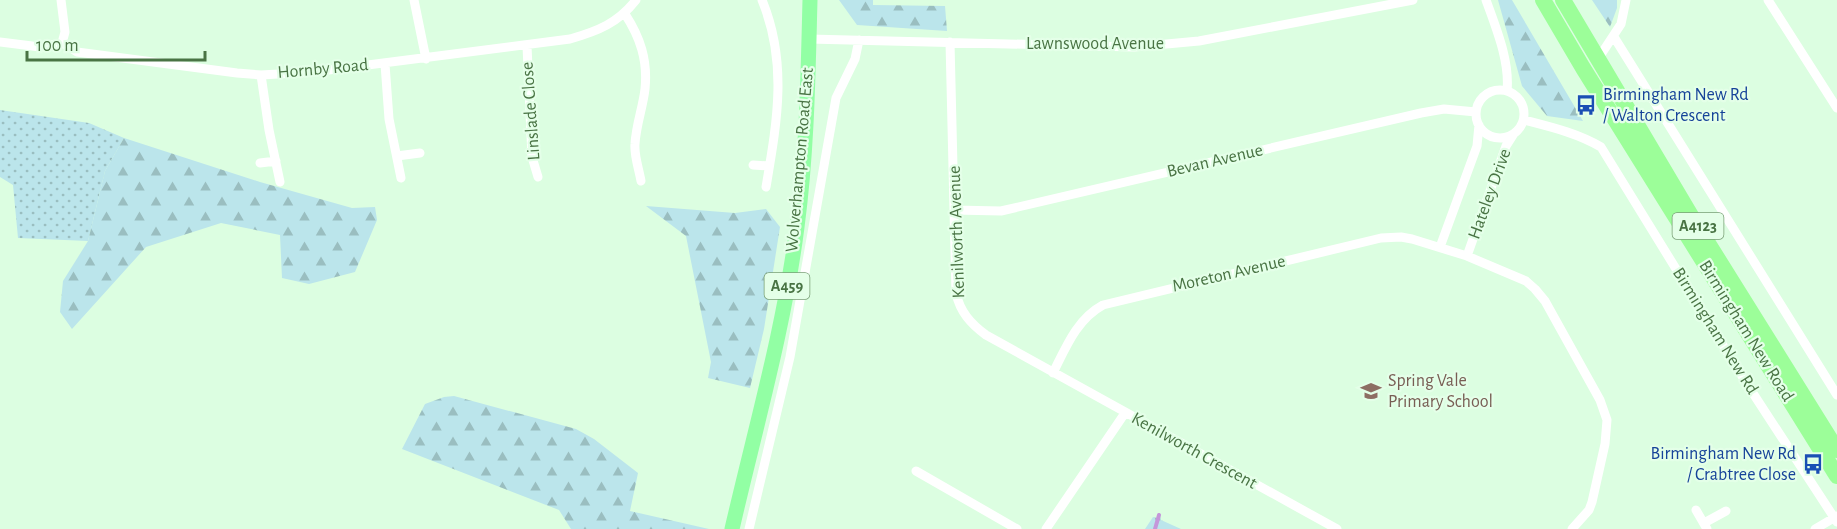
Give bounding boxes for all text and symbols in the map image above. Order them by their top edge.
scale bar [27,24,206,62]
street label: Lawnswood Avenue [1026,35,1164,53]
text: 100 m [36,37,79,55]
street label: Hornby Road [277,56,369,82]
street label: Linslade Close [519,61,543,161]
street label: Wolverhampton Road East [783,67,817,253]
place label: Birmingham New Rd / Walton Crescent [1603,86,1749,125]
bus stop icon: Birmingham New Rd / Walton Crescent [1574,93,1598,117]
street label: Bevan Avenue [1165,141,1265,181]
street label: Hateley Drive [1465,146,1515,242]
street label: Kenilworth Avenue [946,165,968,299]
road number: A4123 [1672,213,1724,239]
street label: Moreton Avenue [1171,252,1287,296]
street label: Birmingham New Road [1695,257,1797,405]
street label: Birmingham New Rd [1669,265,1761,397]
road number: A459 [764,273,810,299]
place label: Spring Vale Primary School [1388,372,1493,411]
school or university icon: Spring Vale Primary School [1359,379,1383,403]
street label: Kenilworth Crescent [1128,409,1260,493]
place label: Birmingham New Rd / Crabtree Close [1650,445,1796,484]
bus stop icon: Birmingham New Rd / Crabtree Close [1801,452,1825,476]

